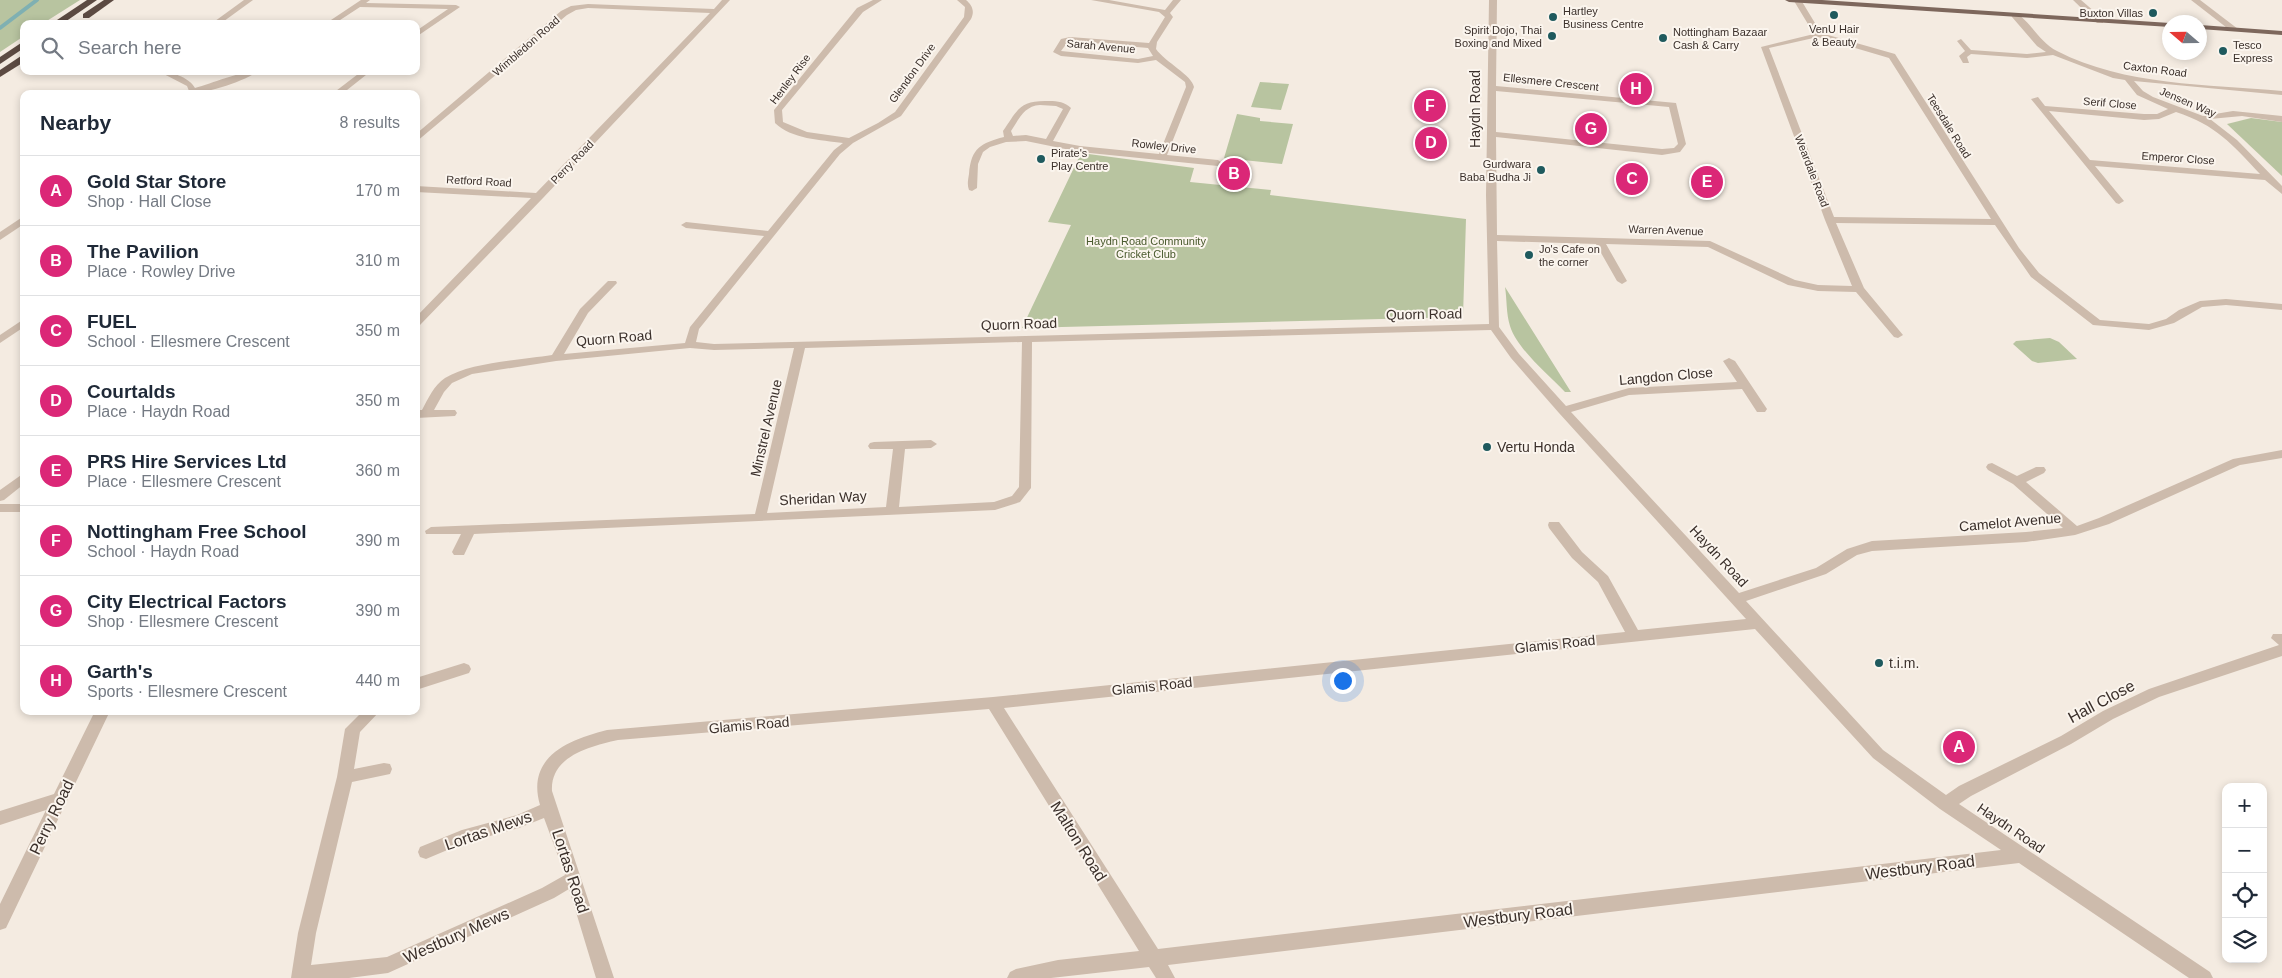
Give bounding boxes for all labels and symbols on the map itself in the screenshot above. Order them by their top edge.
place label: Hartley Business Centre [1563,5,1644,30]
place label: Buxton Villas [2080,7,2143,19]
marker: Buxton Villas [2147,7,2159,19]
marker: VenU Hair & Beauty [1828,9,1840,21]
marker: Hartley Business Centre [1547,11,1559,23]
street label: Wimbledon Road [490,14,562,78]
north arrow [2162,15,2207,60]
place label: VenU Hair & Beauty [1809,23,1859,48]
place label: Spirit Dojo, Thai Boxing and Mixed [1455,24,1542,49]
place label: Nottingham Bazaar Cash & Carry [1673,26,1767,51]
marker: Spirit Dojo, Thai Boxing and Mixed [1546,30,1558,42]
marker: Nottingham Bazaar Cash & Carry [1657,32,1669,44]
street label: Sarah Avenue [1066,37,1136,55]
place label: Tesco Express [2233,39,2273,64]
street label: Glendon Drive [886,41,938,105]
marker: Tesco Express [2217,45,2229,57]
street label: Henley Rise [767,52,813,106]
street label: Caxton Road [2122,59,2188,79]
street label: Haydn Road [1467,70,1483,148]
pin: H [1620,70,1652,108]
street label: Ellesmere Crescent [1503,71,1599,93]
street label: Jensen Way [2158,85,2218,119]
pin: F [1414,87,1446,125]
street label: Teesdale Road [1924,92,1974,160]
street label: Serif Close [2083,95,2137,111]
pin: G [1575,110,1607,148]
pin: D [1415,124,1447,162]
street label: Weardale Road [1793,133,1831,209]
street label: Rowley Drive [1131,137,1197,155]
street label: Perry Road [548,138,596,186]
place label: Pirate's Play Centre [1051,147,1108,172]
street label: Emperor Close [2141,149,2215,167]
marker: Pirate's Play Centre [1035,153,1047,165]
pin: B [1218,155,1250,193]
place label: Gurdwara Baba Budha Ji [1459,158,1532,183]
pin: C [1616,160,1648,198]
pin: E [1691,163,1723,201]
marker: Gurdwara Baba Budha Ji [1535,164,1547,176]
street label: Retford Road [446,173,512,189]
street label: Warren Avenue [1628,223,1704,237]
park label: Haydn Road Community Cricket Club [1086,235,1206,260]
place label: Jo's Cafe on the corner [1539,243,1600,268]
marker: Jo's Cafe on the corner [1523,249,1535,261]
street label: Quorn Road [1386,305,1462,323]
street label: Quorn Road [981,315,1057,333]
street label: Quorn Road [575,327,653,349]
street label: Langdon Close [1618,364,1714,388]
street label: Minstrel Avenue [747,378,785,478]
place label: Vertu Honda [1497,439,1575,455]
marker: Vertu Honda [1481,441,1493,453]
street label: Sheridan Way [779,488,867,508]
street label: Camelot Avenue [1958,510,2062,534]
street label: Haydn Road [1687,522,1751,590]
street label: Glamis Road [1514,632,1596,656]
place label: t.i.m. [1889,655,1919,671]
marker: t.i.m. [1873,657,1885,669]
your location [1330,668,1356,694]
street label: Glamis Road [1111,674,1193,698]
street label: Hall Close [2065,677,2138,726]
street label: Glamis Road [708,714,790,736]
pin: A [1943,728,1975,766]
street label: Perry Road [26,777,77,857]
street label: Malton Road [1047,798,1110,884]
street label: Haydn Road [1974,800,2048,856]
street label: Lortas Mews [443,808,534,853]
street label: Lortas Road [549,827,592,915]
street label: Westbury Road [1864,852,1976,883]
street label: Westbury Road [1462,900,1574,931]
street label: Westbury Mews [401,905,512,966]

